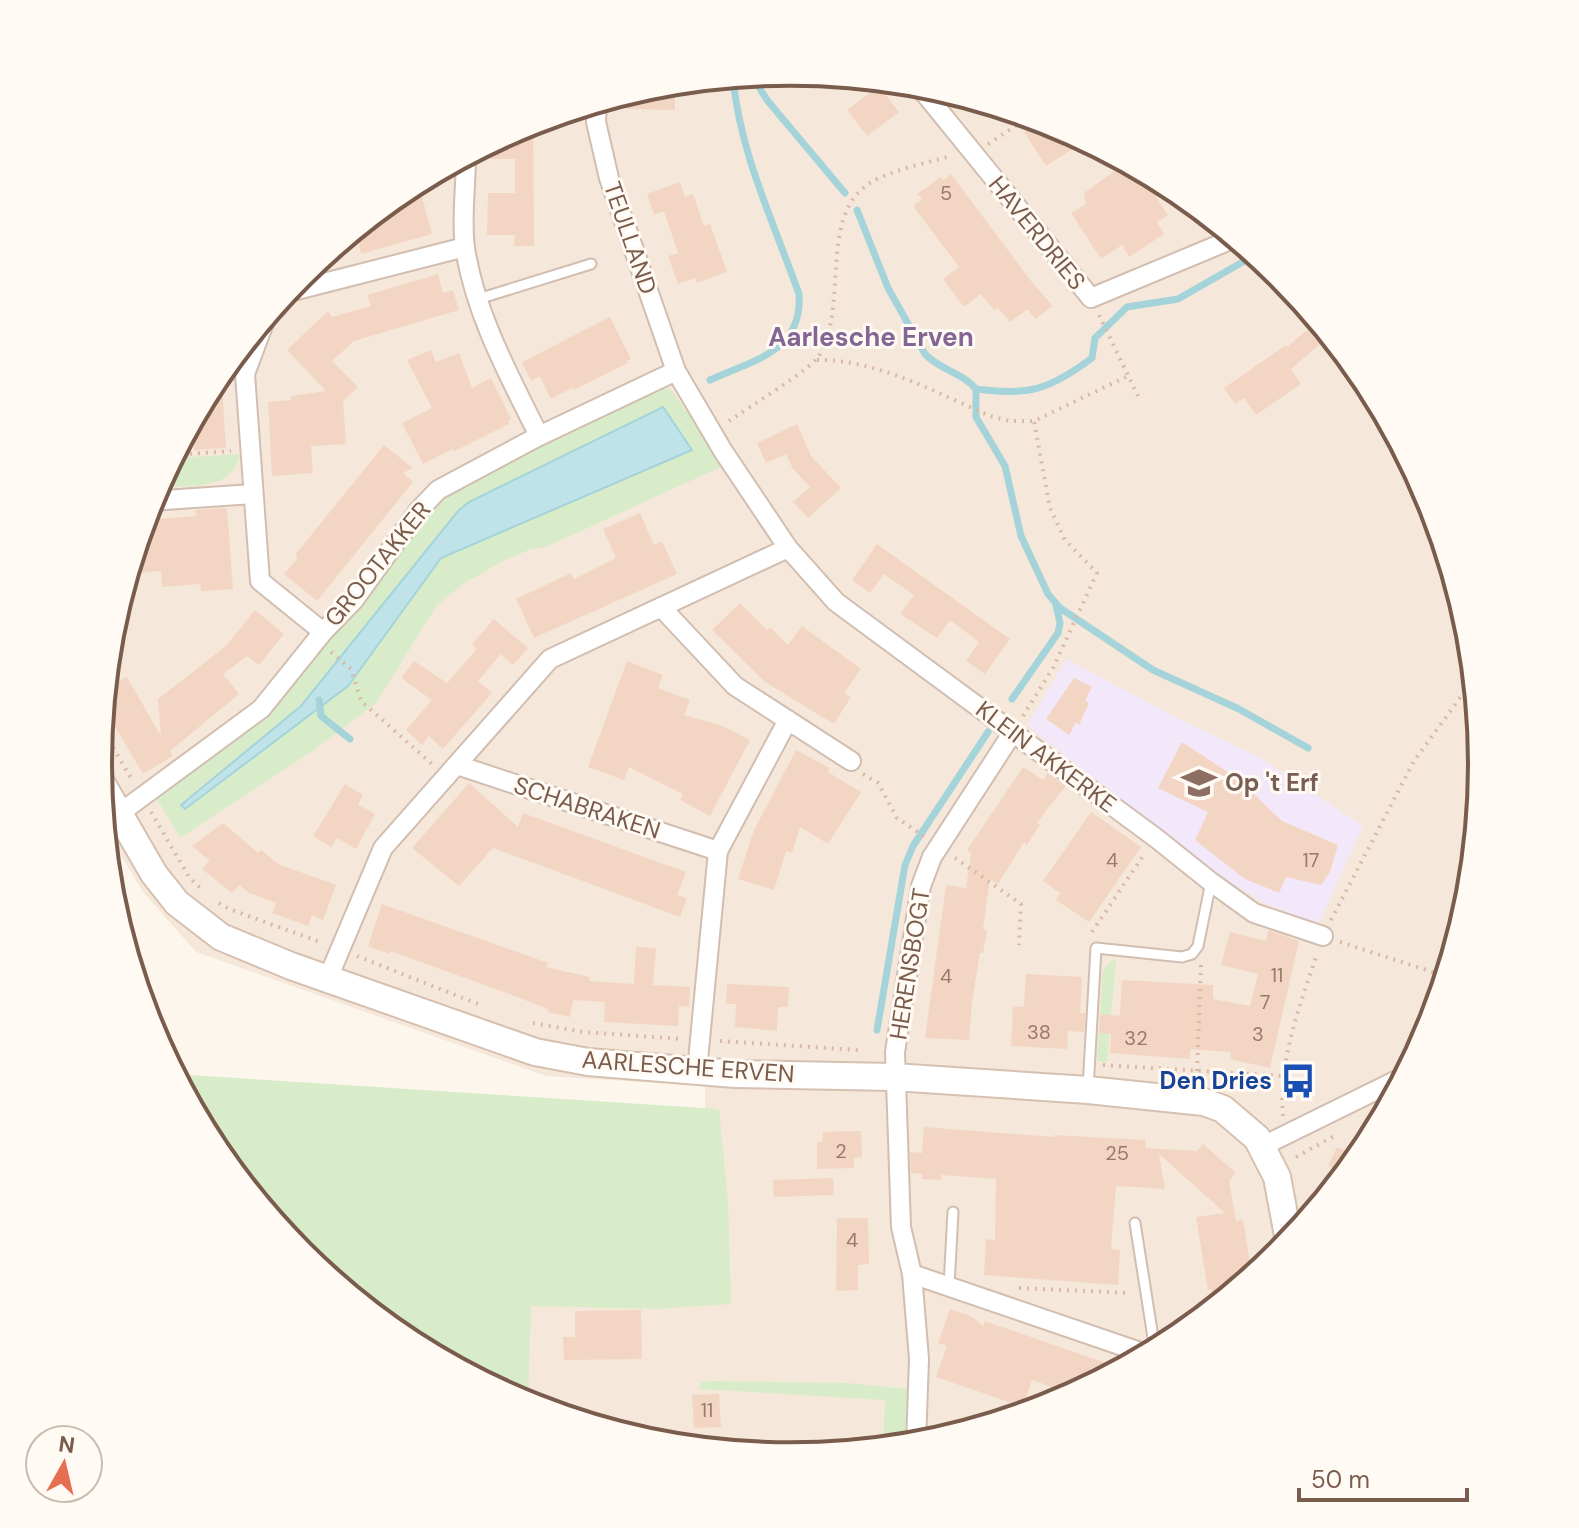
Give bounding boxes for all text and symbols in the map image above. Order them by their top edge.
street label: HAVERDRIES [982,169,1093,296]
street label: TEULLAND [597,177,664,298]
house number: 5 [940,180,952,206]
district label: Aarlesche Erven [768,320,974,354]
street label: GROOTAKKER [318,495,438,633]
street label: KLEIN AKKERKE [970,694,1123,820]
school or university icon: Op 't Erf [1180,764,1218,802]
place label: Op 't Erf [1225,767,1319,798]
street label: SCHABRAKEN [510,769,664,846]
house number: 4 [1106,847,1118,873]
house number: 17 [1303,847,1319,873]
street label: HERENSBOGT [882,886,937,1042]
house number: 11 [1271,962,1283,988]
house number: 4 [940,963,952,989]
house number: 7 [1260,989,1270,1015]
house number: 38 [1027,1019,1051,1045]
house number: 3 [1252,1021,1264,1047]
house number: 32 [1124,1025,1148,1051]
street label: AARLESCHE ERVEN [581,1044,795,1089]
bus stop icon: Den Dries [1279,1062,1317,1100]
place label: Den Dries [1160,1065,1272,1096]
house number: 2 [835,1138,847,1164]
house number: 25 [1105,1140,1129,1166]
house number: 4 [846,1227,858,1253]
house number: 11 [701,1397,713,1423]
north arrow [24,1424,104,1504]
text: N [57,1429,77,1460]
scale bar [1299,1452,1467,1502]
text: 50 m [1311,1464,1370,1495]

